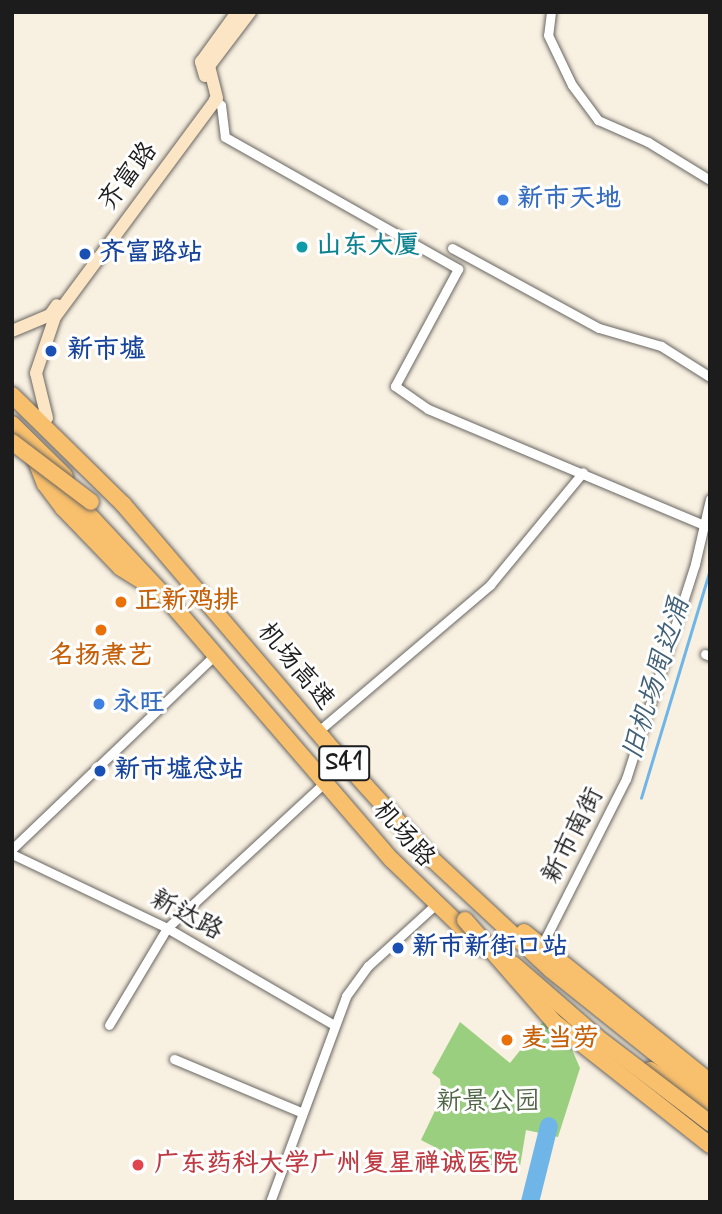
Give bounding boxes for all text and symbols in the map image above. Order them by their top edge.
street label: 齐富路 [93,136,165,218]
place label: 新市天地 [517,184,621,216]
marker: 新市天地 [495,192,511,208]
place label: 山东大厦 [316,231,420,263]
place label: 齐富路站 [99,238,203,270]
marker: 山东大厦 [294,239,310,255]
marker: 齐富路站 [77,246,93,262]
place label: 新市墟 [67,335,145,367]
marker: 新市墟 [41,341,61,361]
place label: 正新鸡排 [135,586,239,618]
marker: 正新鸡排 [113,594,129,610]
water label: 旧机场周边涌 [616,594,698,764]
street label: 机场高速 [250,617,340,717]
marker: 名扬煮艺 [93,622,109,638]
place label: 名扬煮艺 [49,641,153,673]
place label: 永旺 [113,688,165,720]
marker: 永旺 [91,696,107,712]
road number: S41 [318,742,370,784]
place label: 新市墟总站 [114,755,244,787]
marker: 新市墟总站 [92,763,108,779]
street label: 新市南街 [536,783,612,889]
street label: 机场路 [365,796,441,874]
street label: 新达路 [144,884,228,948]
place label: 新市新街口站 [412,932,568,964]
marker: 新市新街口站 [390,940,406,956]
place label: 麦当劳 [521,1024,599,1056]
marker: 麦当劳 [499,1032,515,1048]
park label: 新景公园 [436,1087,540,1119]
place label: 广东药科大学广州复星禅诚医院 [154,1149,518,1181]
marker: 广东药科大学广州复星禅诚医院 [128,1155,148,1175]

